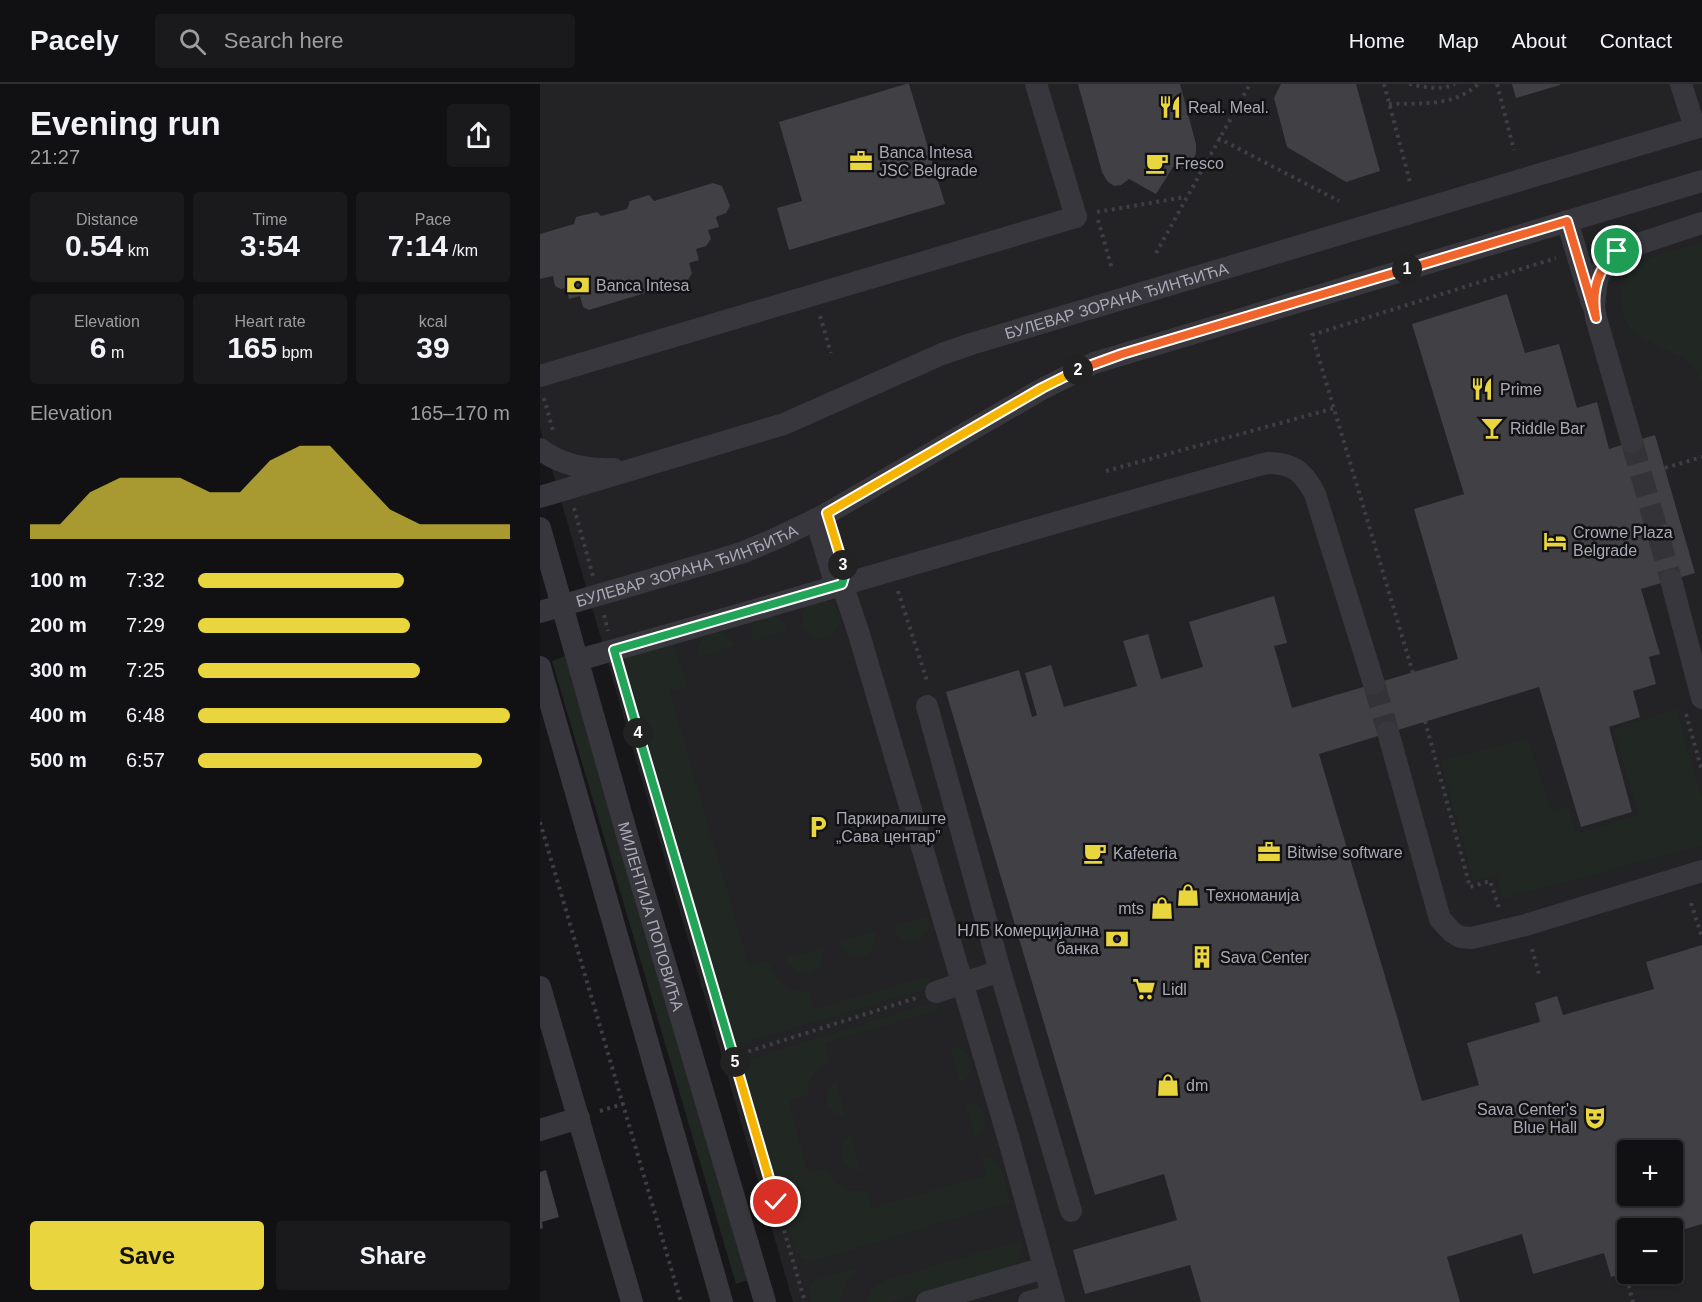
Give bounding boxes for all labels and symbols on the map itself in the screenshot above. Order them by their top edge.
restaurant icon: Real. Meal. [1157,94,1183,120]
place label: Real. Meal. [1188,99,1269,116]
place label: Banca Intesa JSC Belgrade [879,144,978,179]
office icon: Banca Intesa JSC Belgrade [848,148,874,174]
cafe icon: Fresco [1144,150,1170,176]
place label: Fresco [1175,155,1224,172]
pin [1591,225,1642,276]
pin: 1 [1392,254,1422,284]
street label: БУЛЕВАР ЗОРАНА ЂИНЂИЋА [1003,259,1231,342]
bank icon: Banca Intesa [565,272,591,298]
place label: Banca Intesa [596,277,690,294]
pin: 2 [1063,355,1093,385]
restaurant icon: Prime [1469,376,1495,402]
place label: Prime [1500,381,1542,398]
bar icon: Riddle Bar [1479,415,1505,441]
place label: Riddle Bar [1510,420,1585,437]
street label: БУЛЕВАР ЗОРАНА ЂИНЂИЋА [574,521,801,610]
place label: Crowne Plaza Belgrade [1573,524,1673,559]
hotel icon: Crowne Plaza Belgrade [1542,528,1568,554]
pin: 3 [828,550,858,580]
pin: 4 [623,718,653,748]
place label: Паркиралиште „Сава центар” [836,810,946,845]
parking icon: Паркиралиште „Сава центар” [805,814,831,840]
street label: МИЛЕНТИЈА ПОПОВИЋА [615,820,687,1013]
office icon: Bitwise software [1256,839,1282,865]
cafe icon: Kafeteria [1082,840,1108,866]
place label: Bitwise software [1287,844,1403,861]
place label: Kafeteria [1113,845,1177,862]
shop icon: Техноманија [1175,882,1201,908]
place label: Техноманија [1206,887,1299,904]
shop icon: mts [1149,895,1175,921]
place label: mts [1118,900,1144,917]
place label: НЛБ Комерцијална банка [957,922,1099,957]
bank icon: НЛБ Комерцијална банка [1104,926,1130,952]
building icon: Sava Center [1189,944,1215,970]
place label: Sava Center [1220,949,1310,966]
supermarket icon: Lidl [1131,976,1157,1002]
place label: Lidl [1162,981,1187,998]
pin: 5 [720,1047,750,1077]
shop icon: dm [1155,1072,1181,1098]
place label: dm [1186,1077,1208,1094]
place label: Sava Center's Blue Hall [1477,1101,1577,1136]
theatre icon: Sava Center's Blue Hall [1582,1105,1608,1131]
pin [750,1176,801,1227]

